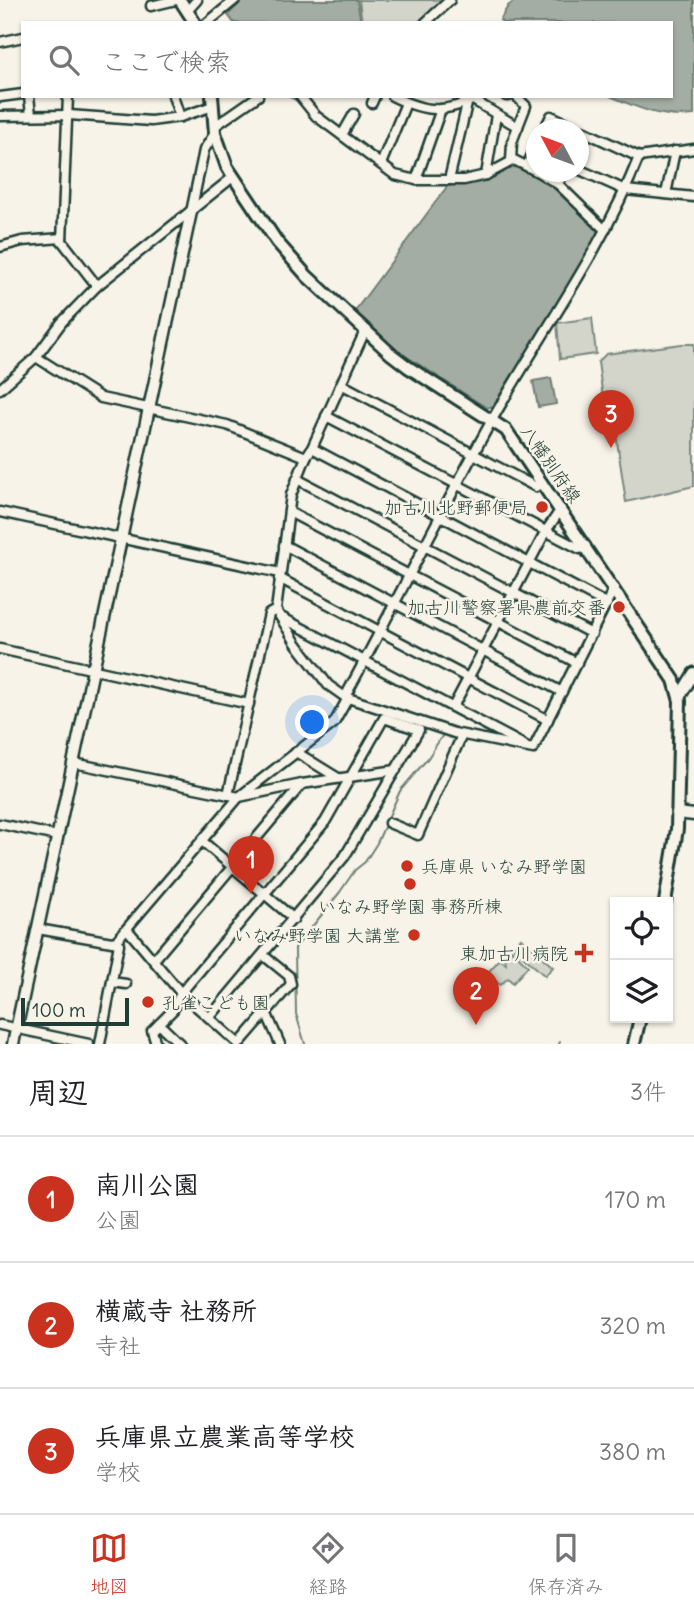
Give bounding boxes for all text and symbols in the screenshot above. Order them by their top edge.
search box [21,21,673,98]
icon: search [45,41,83,79]
text: ここで検索 [101,45,231,78]
north arrow [526,119,589,182]
pin: 3 [588,390,634,448]
street label: 八幡別府線 [516,421,586,507]
place label: 加古川北野郵便局 [384,496,528,519]
marker: 加古川北野郵便局 [534,499,550,515]
place label: 加古川警察署県農前交番 [407,596,605,619]
marker: 加古川警察署県農前交番 [611,599,627,615]
your location [295,705,329,739]
pin: 1 [228,836,274,894]
place label: 兵庫県 いなみ野学園 [421,855,587,878]
marker: 兵庫県 いなみ野学園 [399,858,415,874]
marker: いなみ野学園 事務所棟 [402,876,418,892]
place label: いなみ野学園 事務所棟 [318,895,502,918]
map controls [610,897,673,1023]
button: locate [610,897,673,960]
place label: いなみ野学園 大講堂 [234,924,400,947]
marker: いなみ野学園 大講堂 [406,927,422,943]
place label: 東加古川病院 [460,942,568,965]
marker: 東加古川病院 [574,943,594,963]
button: layers [610,960,673,1023]
pin: 2 [453,967,499,1025]
place label: 孔雀こども園 [162,991,270,1014]
marker: 孔雀こども園 [140,994,156,1010]
scale bar [21,995,130,1027]
text: 100 m [32,998,86,1022]
text: 周辺 [28,1073,88,1111]
text: 3件 [630,1077,666,1106]
text: 南川公園 [95,1168,199,1201]
text: 1 [46,1185,56,1214]
text: 170 m [605,1185,666,1214]
text: 公園 [95,1205,141,1234]
text: 横蔵寺 社務所 [95,1294,257,1327]
text: 2 [45,1311,57,1340]
text: 320 m [600,1311,666,1340]
text: 寺社 [95,1331,141,1360]
text: 兵庫県立農業高等学校 [95,1420,355,1453]
text: 3 [44,1437,58,1466]
text: 380 m [599,1437,666,1466]
text: 学校 [95,1457,141,1486]
tab: 地図 [90,1529,128,1598]
tab: 経路 [309,1529,347,1598]
tab: 保存済み [528,1529,604,1598]

